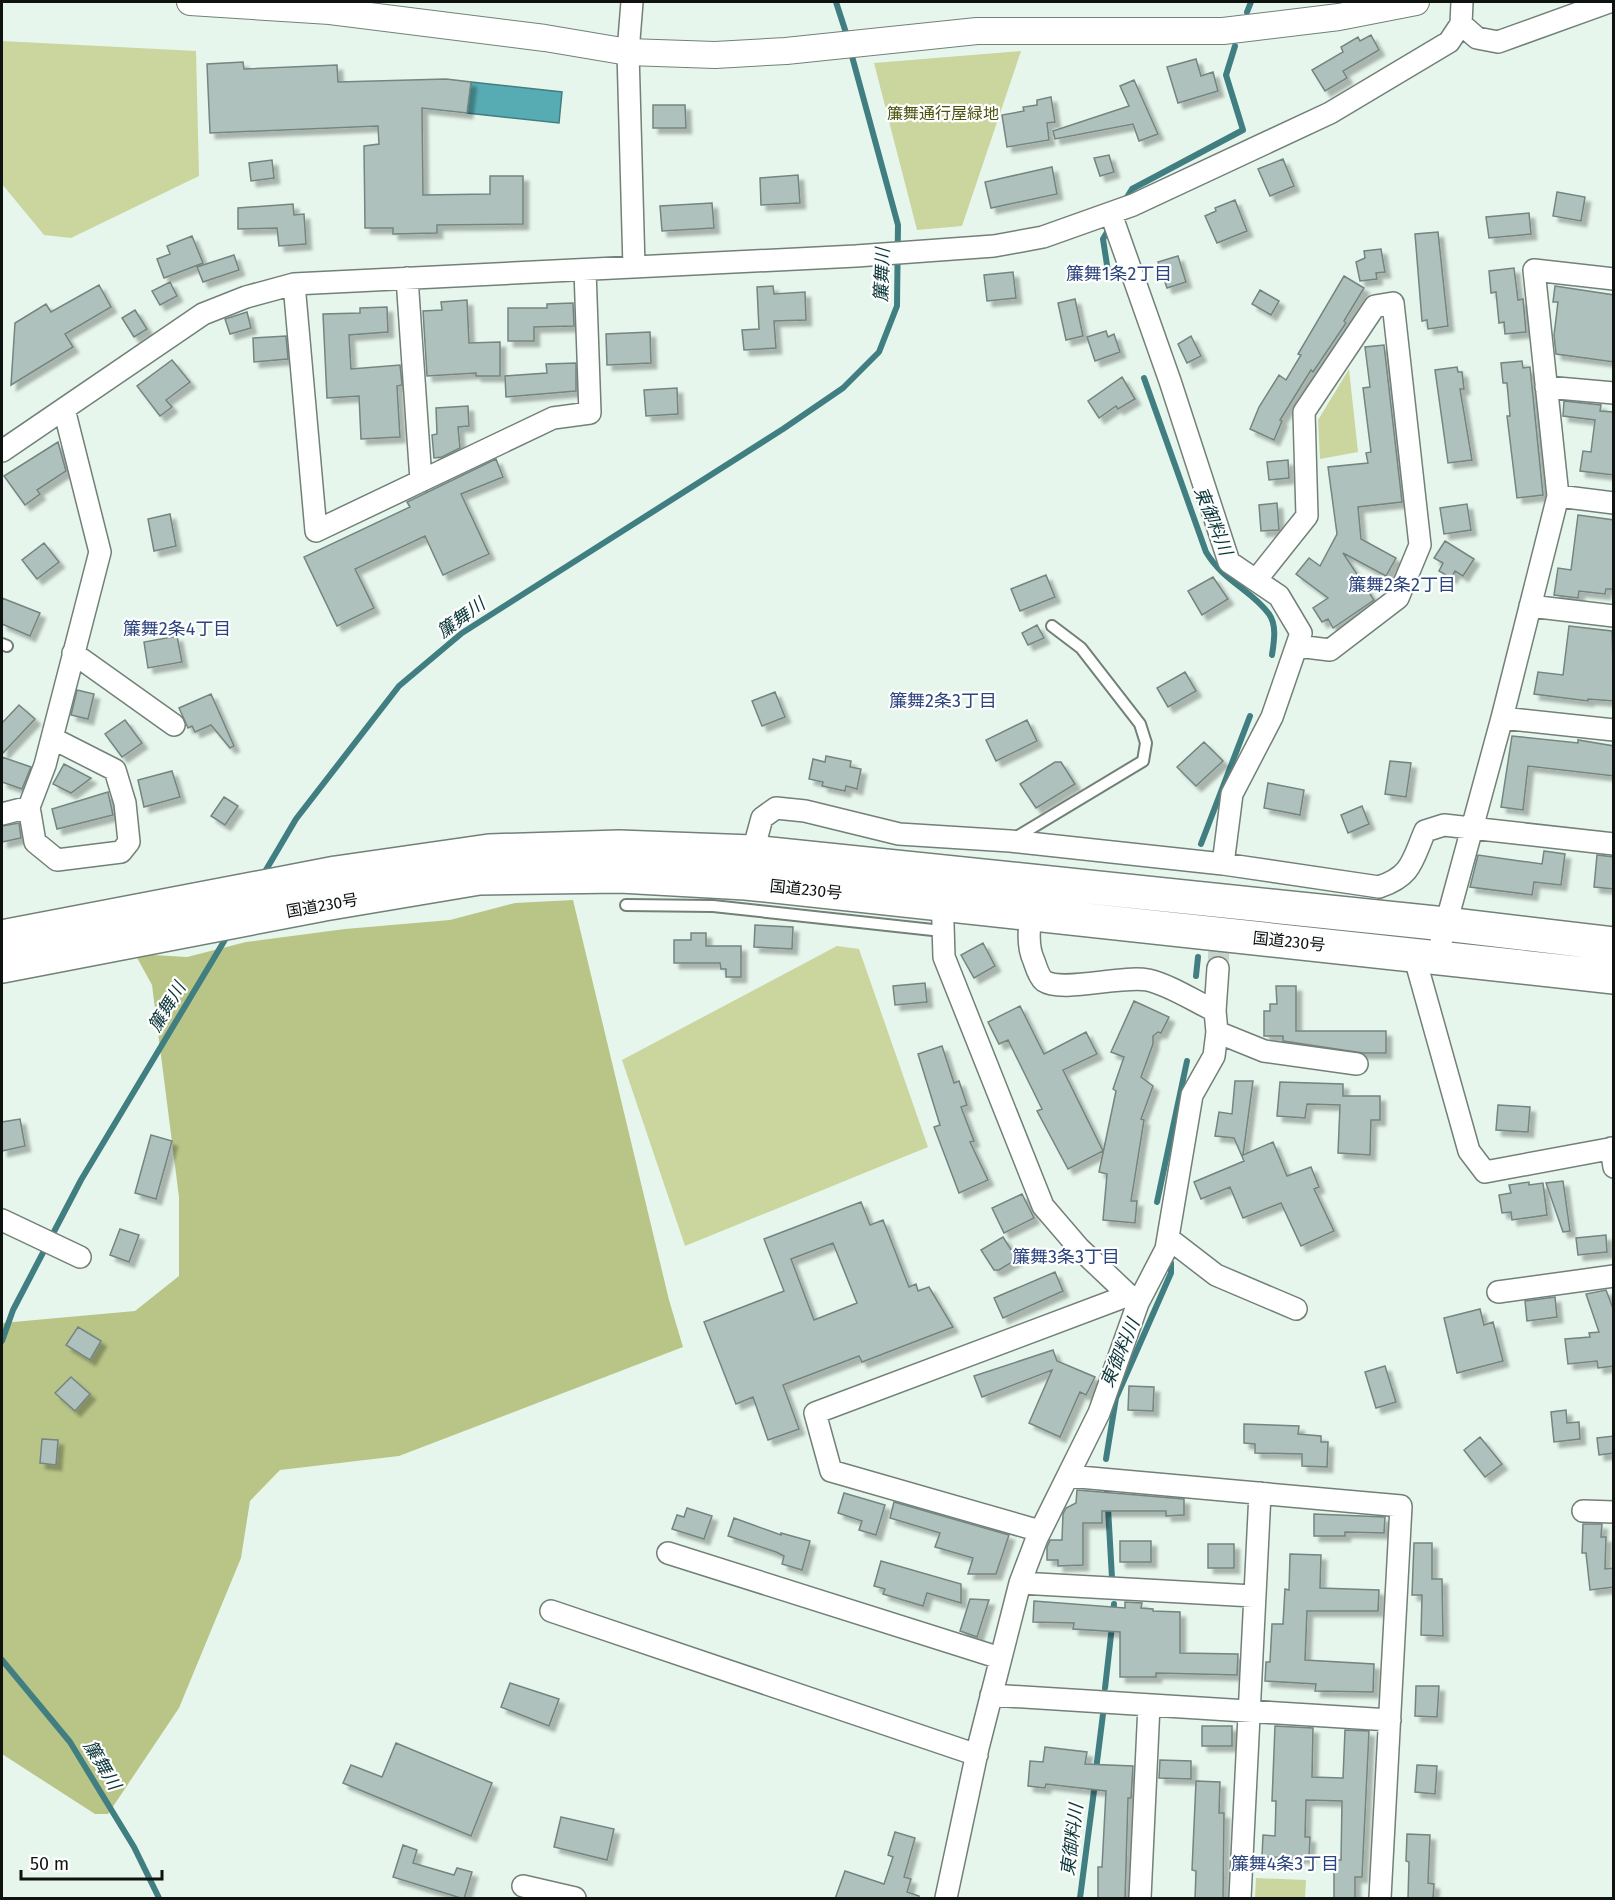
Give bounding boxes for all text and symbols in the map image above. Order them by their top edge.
park label: 簾舞通行屋緑地 [887,104,999,123]
water label: 簾舞川 [870,246,894,302]
district label: 簾舞1条2丁目 [1066,263,1172,285]
water label: 東御料川 [1189,484,1237,560]
district label: 簾舞2条2丁目 [1348,574,1456,596]
water label: 簾舞川 [433,592,491,643]
district label: 簾舞2条4丁目 [123,618,231,640]
district label: 簾舞2条3丁目 [889,690,997,712]
street label: 国道230号 [769,876,843,903]
street label: 国道230号 [285,890,360,921]
street label: 国道230号 [1252,928,1326,955]
water label: 簾舞川 [144,976,191,1036]
district label: 簾舞3条3丁目 [1012,1246,1120,1268]
water label: 東御料川 [1096,1314,1145,1390]
water label: 簾舞川 [79,1736,126,1796]
water label: 東御料川 [1057,1801,1088,1877]
scale bar [21,1843,162,1881]
text: 50 m [30,1853,69,1875]
district label: 簾舞4条3丁目 [1231,1853,1339,1875]

